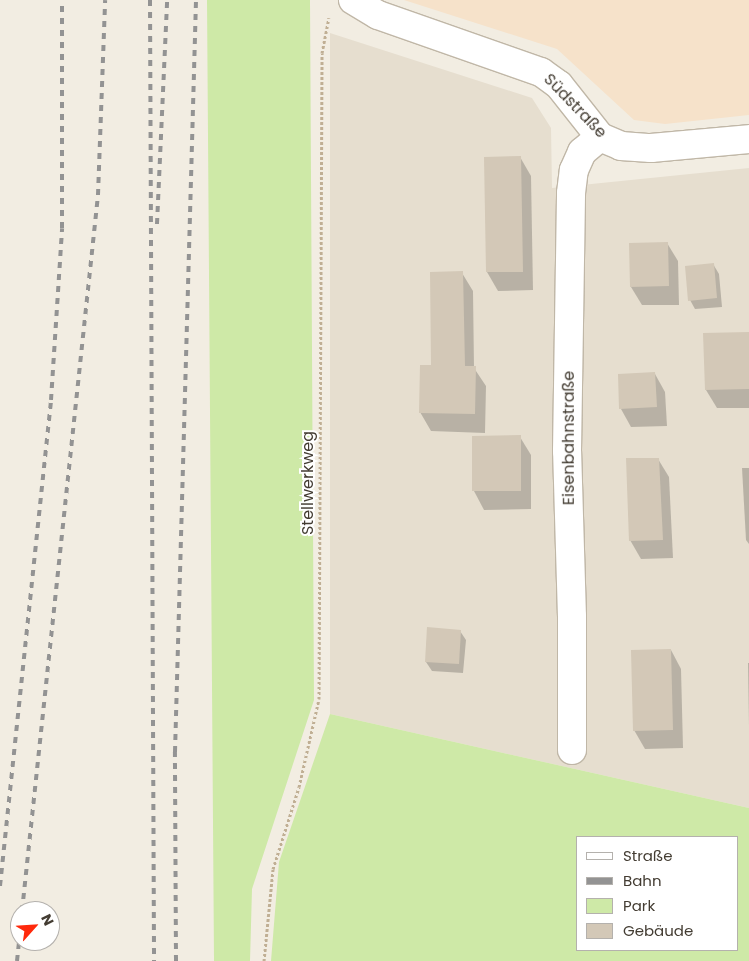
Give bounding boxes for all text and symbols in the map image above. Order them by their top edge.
street label: Südstraße [540,70,610,142]
street label: Eisenbahnstraße [559,371,579,505]
street label: Stellwerkweg [298,431,318,535]
legend [576,836,739,951]
text: Straße [623,845,673,866]
text: Bahn [623,870,662,891]
text: Park [623,895,655,916]
north arrow [10,901,60,951]
text: N [36,911,59,929]
text: Gebäude [623,920,693,941]

